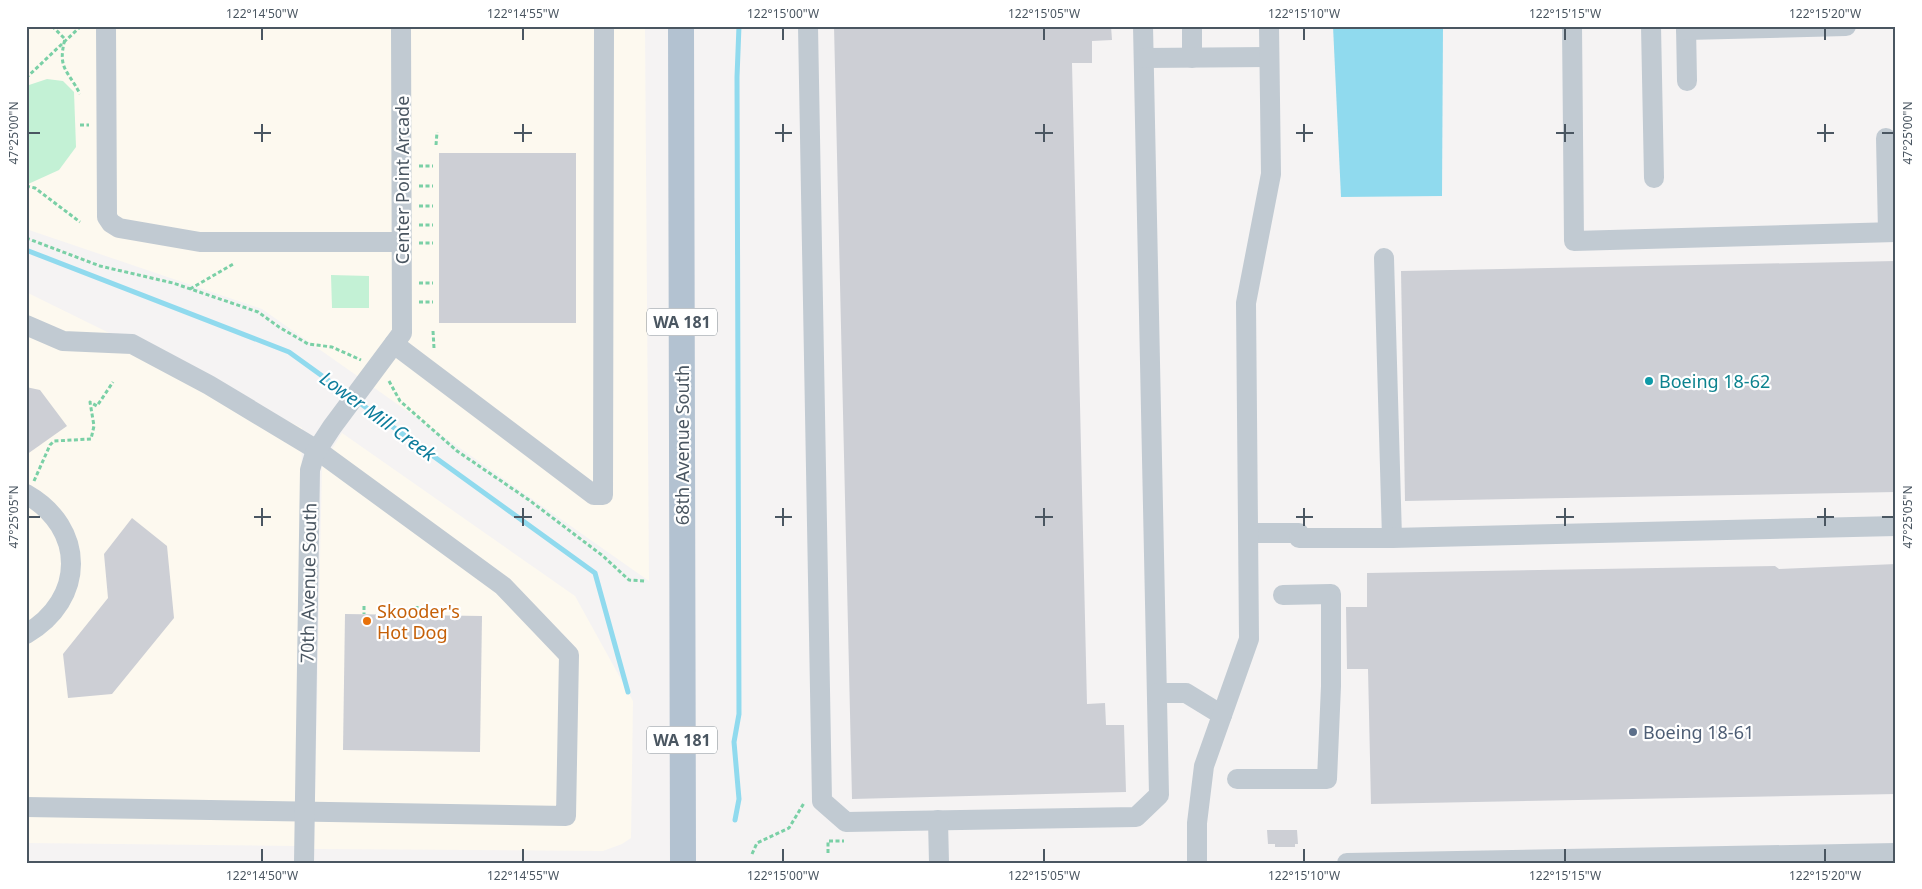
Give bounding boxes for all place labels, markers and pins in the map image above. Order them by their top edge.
place label: Boeing 18-62 [1659,369,1770,393]
marker: Boeing 18-62 [1643,375,1655,387]
place label: Skooder's Hot Dog [377,599,460,644]
marker: Skooder's Hot Dog [361,615,373,627]
place label: Boeing 18-61 [1643,720,1754,744]
marker: Boeing 18-61 [1627,726,1639,738]

